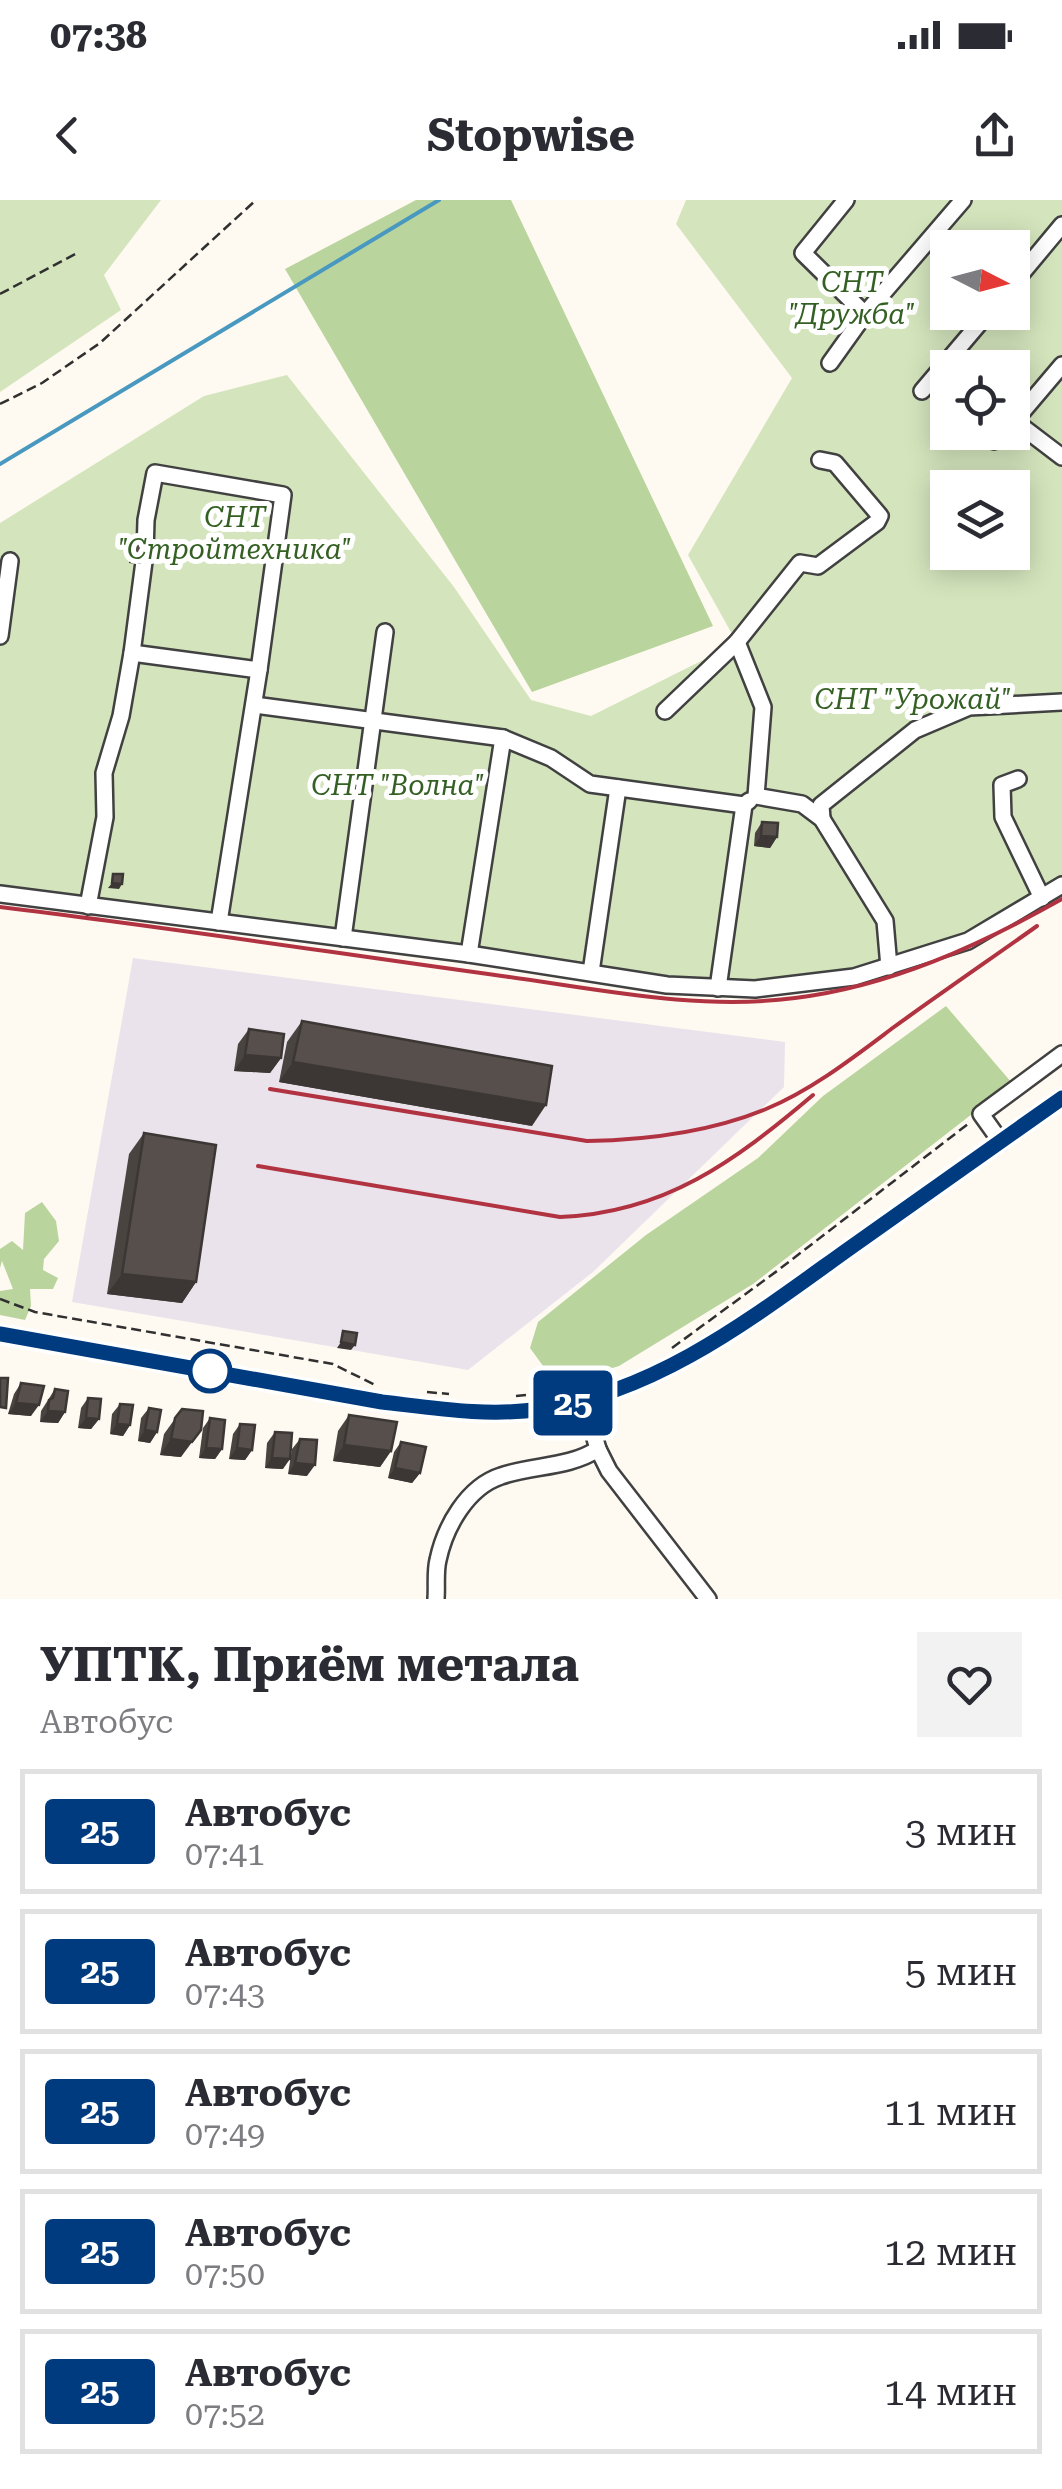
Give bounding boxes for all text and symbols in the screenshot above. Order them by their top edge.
text: 07:38 [50,13,147,57]
icon: back [40,108,95,163]
icon: share [967,108,1022,163]
text: Stopwise [427,109,635,162]
north arrow [930,230,1030,330]
map controls [930,230,1030,570]
park label: СНТ "Дружба" [788,266,916,331]
button: locate [930,350,1030,450]
button: layers [930,470,1030,570]
park label: СНТ "Стройтехника" [118,501,352,566]
park label: СНТ "Урожай" [814,683,1012,716]
park label: СНТ "Волна" [311,769,485,802]
unlabelled marker [189,1350,231,1392]
line badge: 25 [528,1370,618,1436]
text: 25 [553,1383,593,1424]
button: heart [917,1632,1022,1737]
text: УПТК, Приём метала [40,1637,579,1693]
text: Автобус [40,1703,173,1741]
text: Автобус [185,1791,351,1835]
text: 3 мин [905,1810,1017,1854]
text: 25 [80,1811,120,1852]
text: 07:41 [185,1835,265,1873]
text: Автобус [185,1931,351,1975]
text: 5 мин [905,1950,1017,1994]
text: 25 [80,1951,120,1992]
text: 07:43 [185,1975,265,2013]
text: Автобус [185,2071,351,2115]
text: 11 мин [884,2090,1017,2134]
text: 25 [80,2091,120,2132]
text: 07:49 [185,2115,265,2153]
text: Автобус [185,2211,351,2255]
text: 12 мин [884,2230,1017,2274]
text: 25 [80,2231,120,2272]
text: 07:50 [185,2255,265,2293]
text: Автобус [185,2351,351,2395]
text: 14 мин [884,2370,1017,2414]
text: 25 [80,2371,120,2412]
text: 07:52 [185,2395,265,2433]

